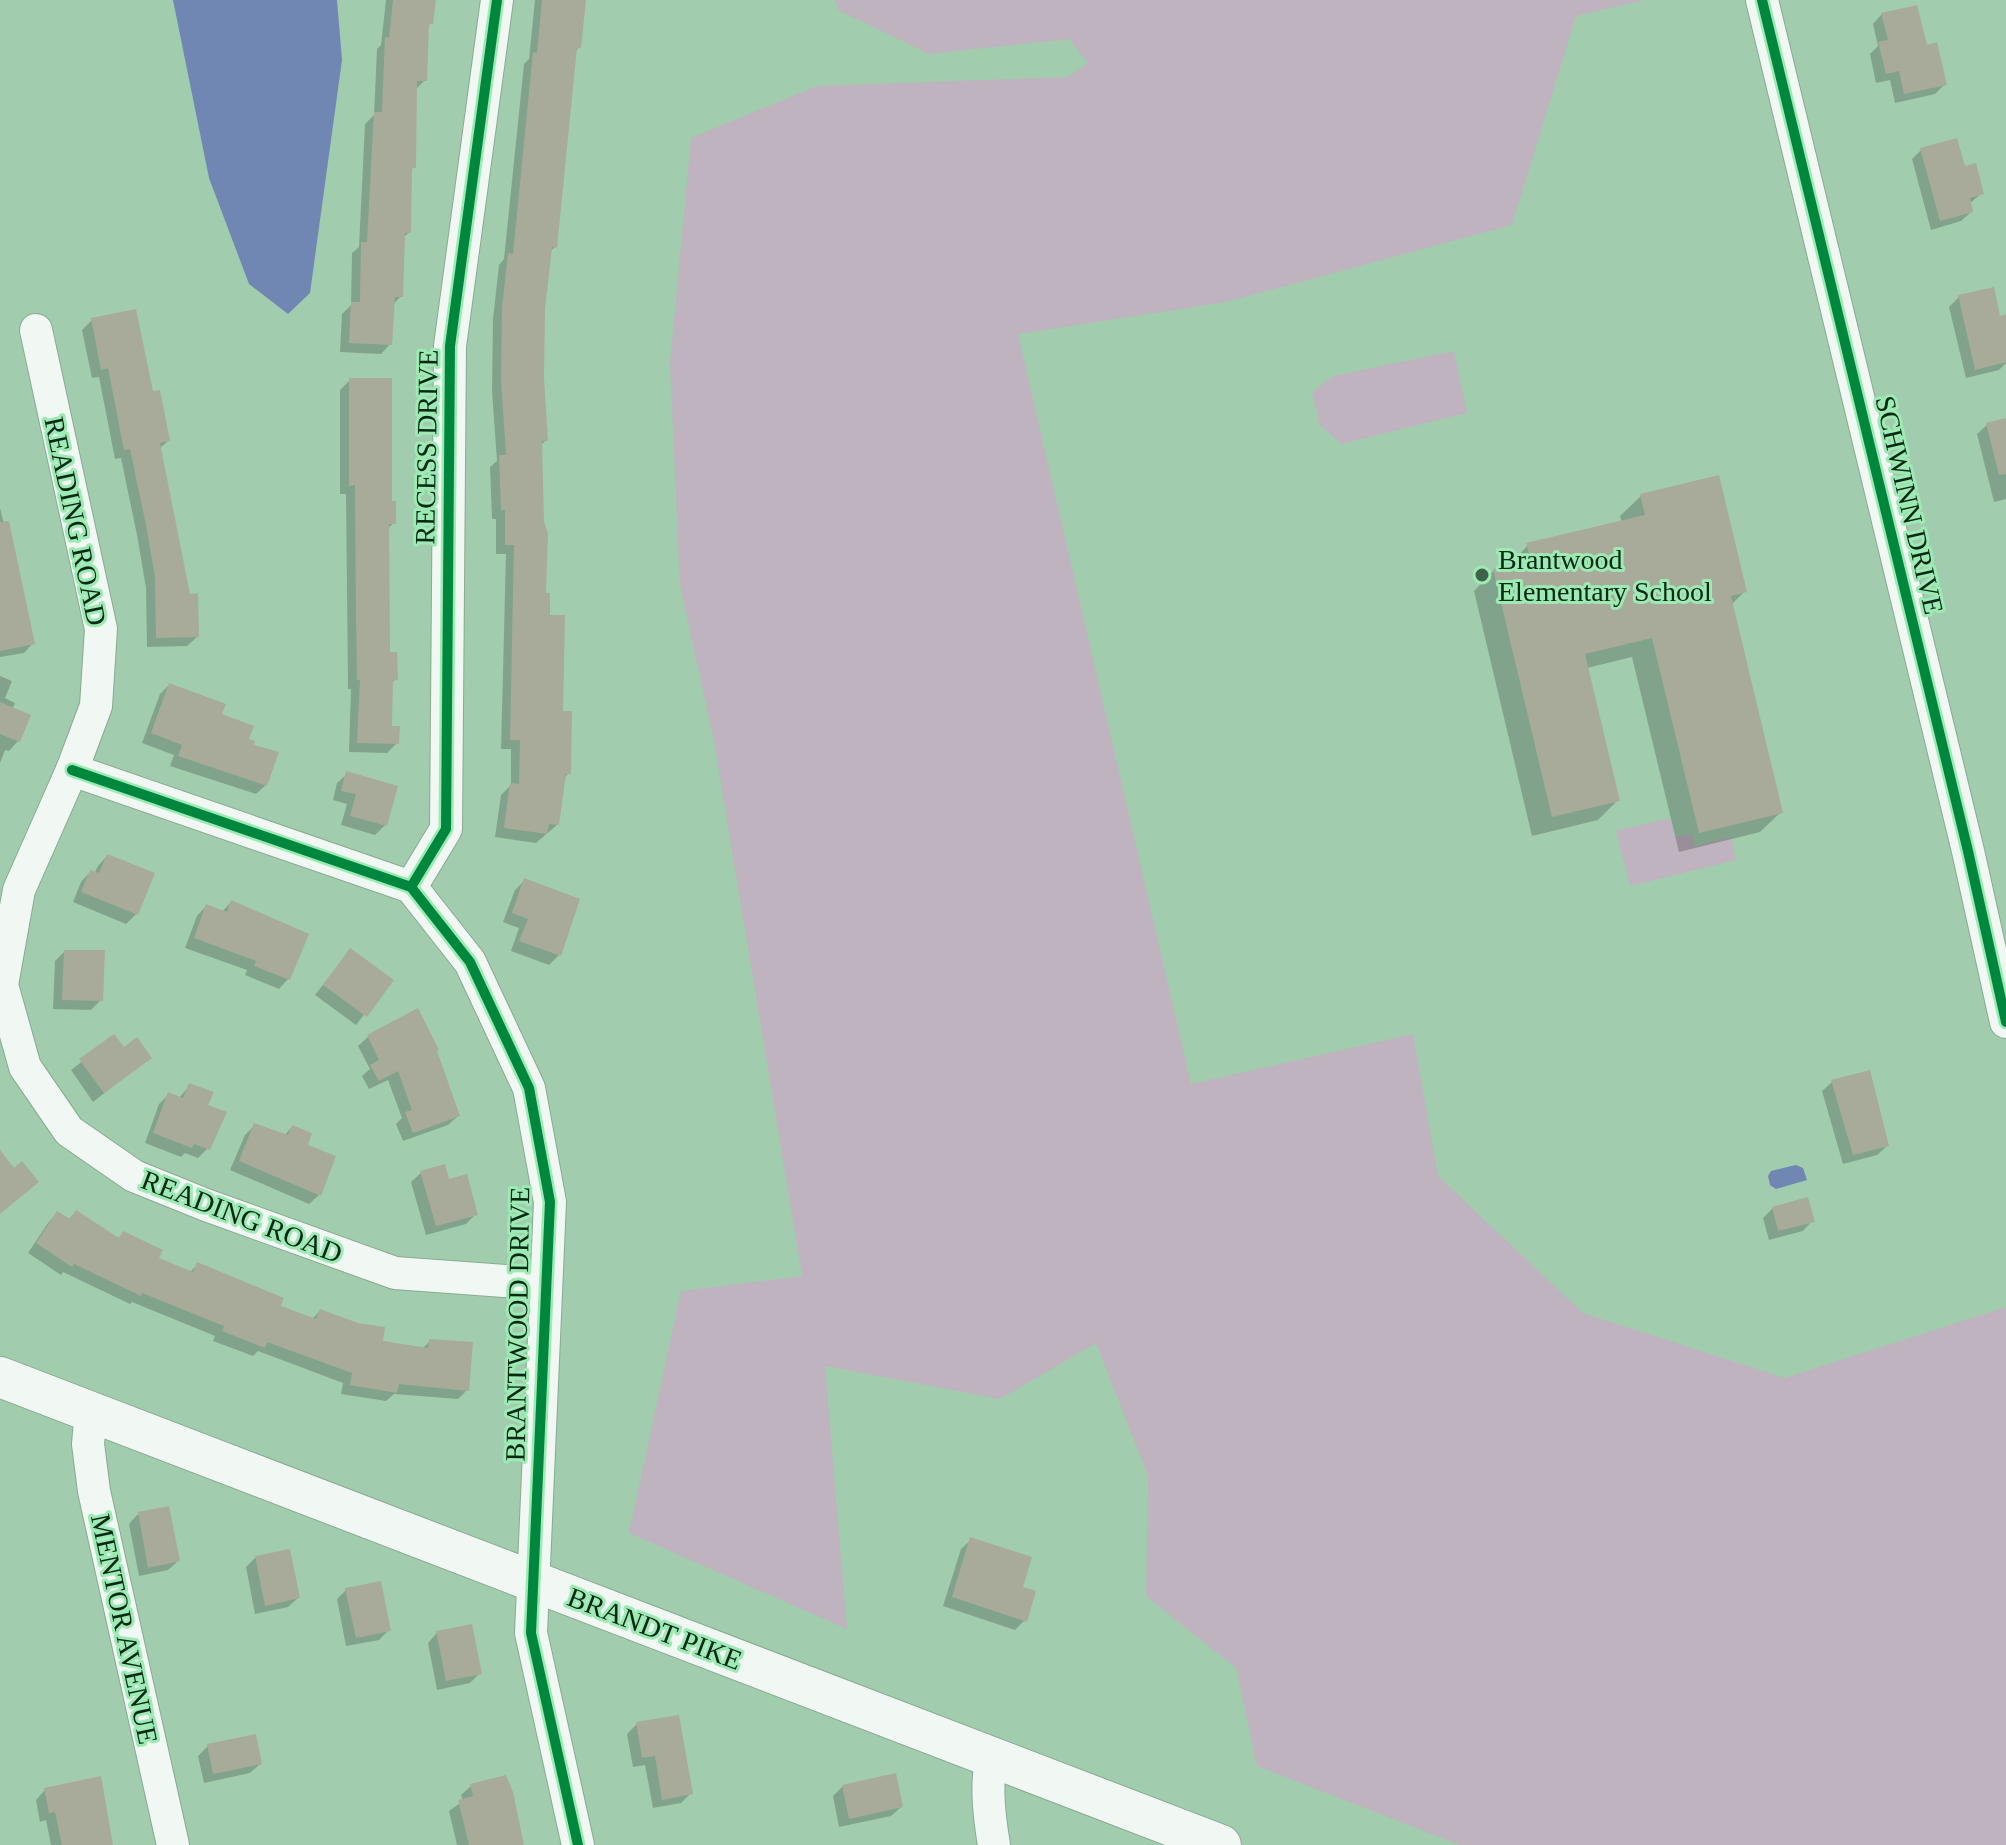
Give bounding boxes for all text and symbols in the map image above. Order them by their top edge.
street label: RECESS DRIVE [409,349,444,545]
street label: SCHWINN DRIVE [1869,393,1950,617]
street label: READING ROAD [38,414,113,628]
place label: Brantwood Elementary School [1498,544,1712,607]
marker: Brantwood Elementary School [1473,566,1491,584]
street label: READING ROAD [137,1164,346,1269]
street label: BRANTWOOD DRIVE [500,1186,535,1462]
street label: MENTOR AVENUE [85,1511,164,1747]
street label: BRANDT PIKE [563,1581,746,1676]

